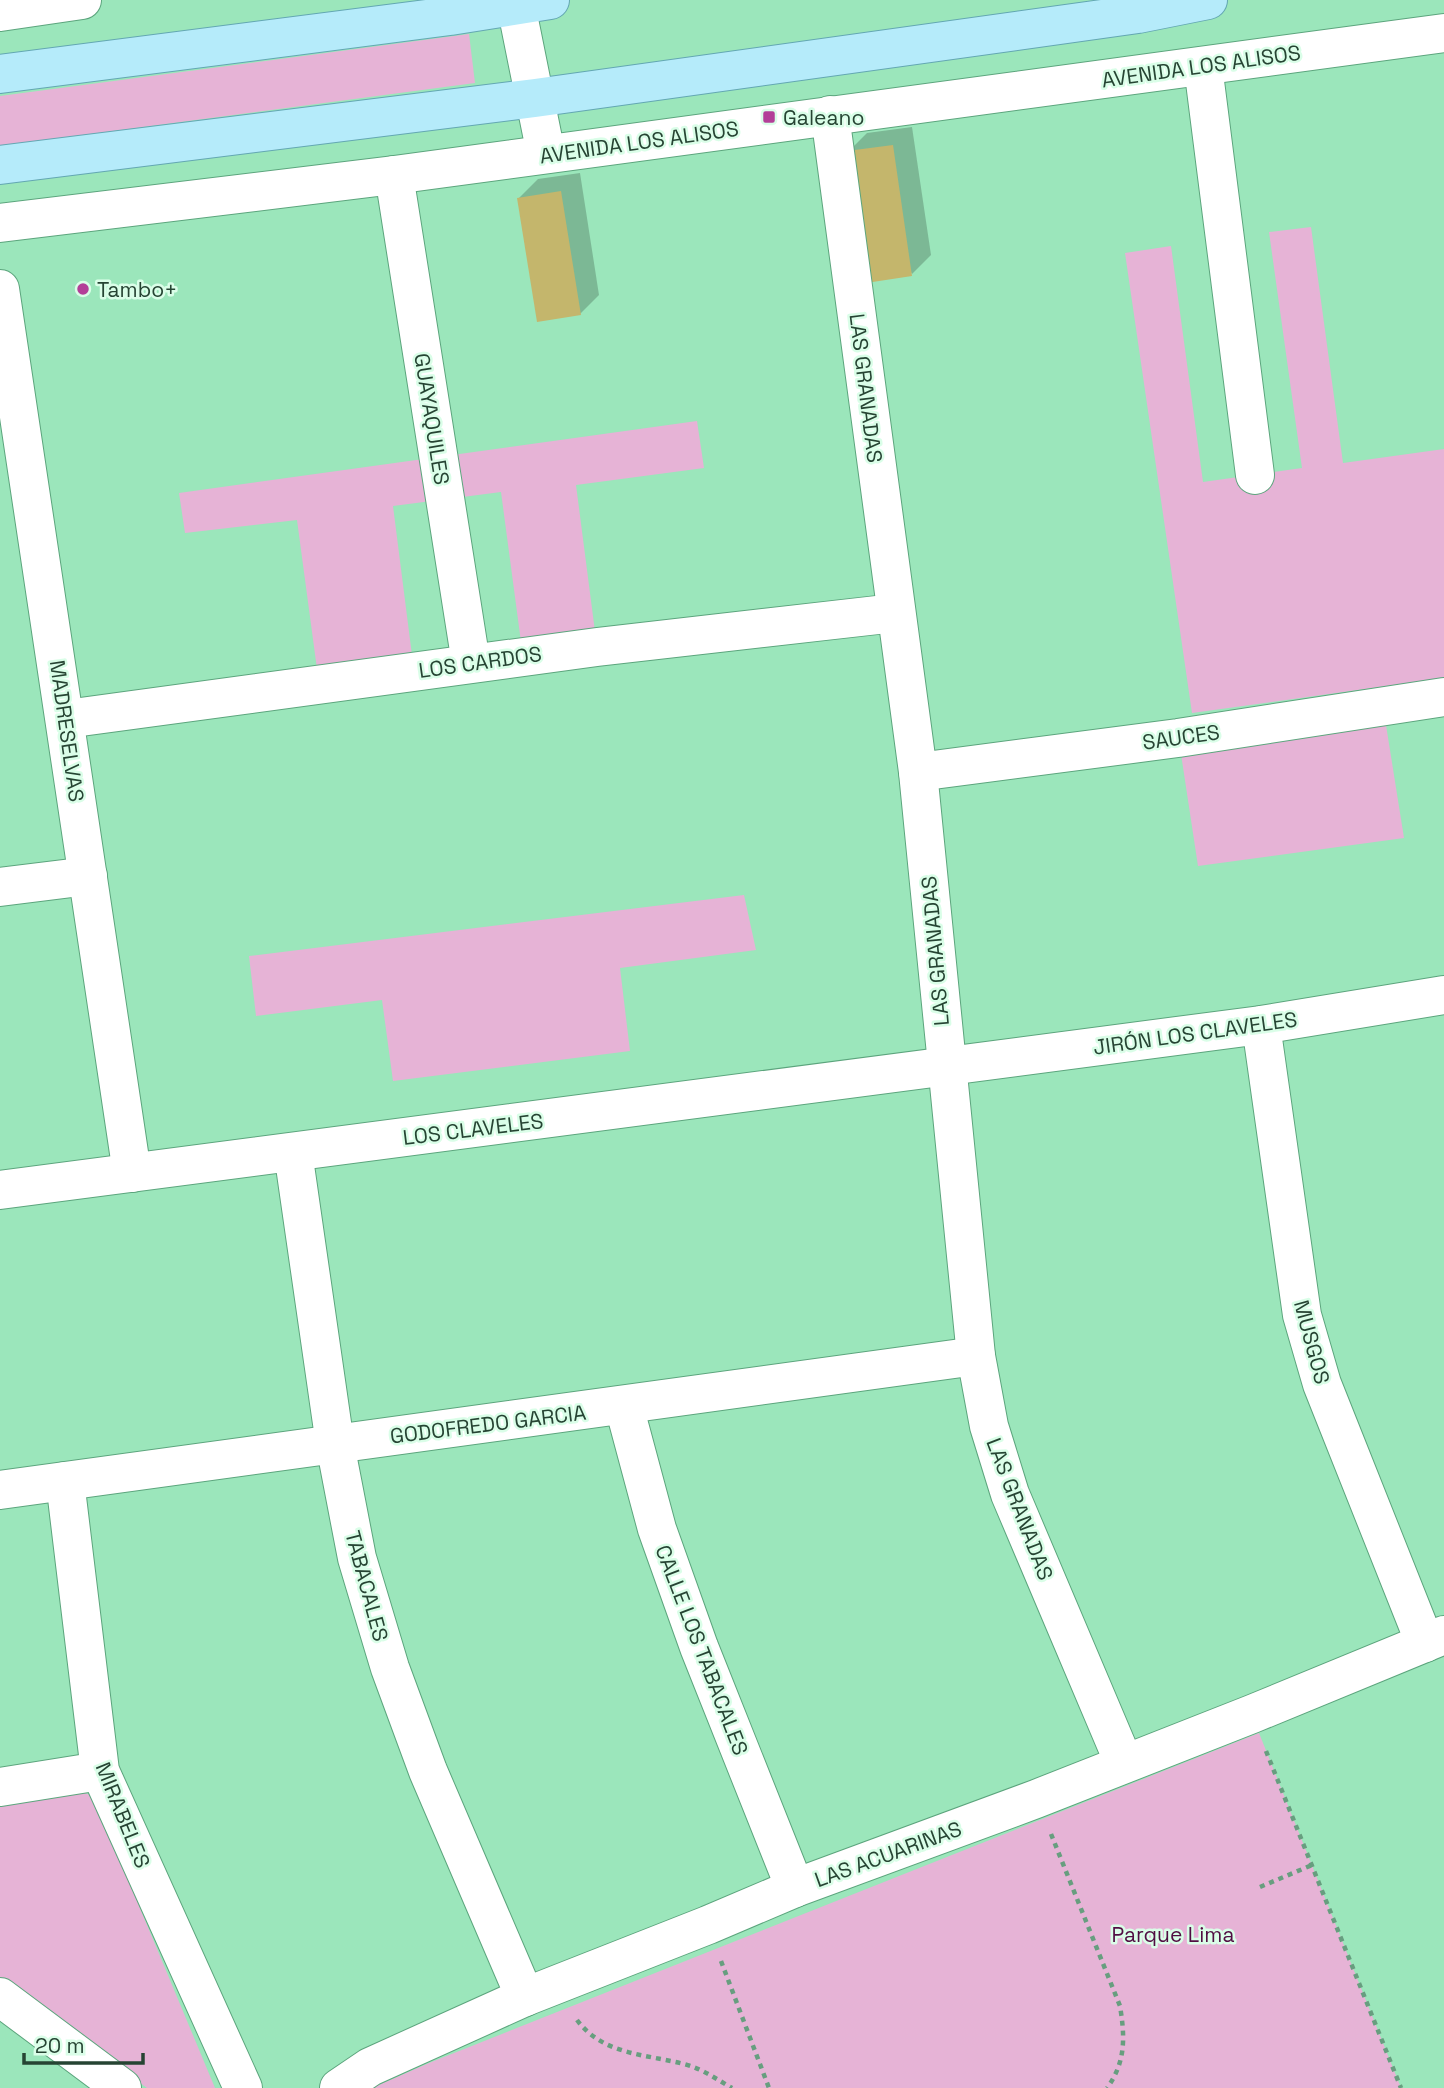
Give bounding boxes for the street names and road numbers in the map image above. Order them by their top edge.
street label: AVENIDA LOS ALISOS [1100,39,1302,93]
street label: AVENIDA LOS ALISOS [538,115,740,169]
street label: LAS GRANADAS [843,312,889,464]
street label: GUAYAQUILES [408,351,456,487]
street label: LOS CARDOS [417,640,543,684]
street label: MADRESELVAS [44,658,90,804]
street label: SAUCES [1141,718,1221,756]
street label: LAS GRANADAS [915,875,955,1027]
street label: JIRÓN LOS CLAVELES [1091,1005,1299,1061]
street label: LOS CLAVELES [401,1107,545,1151]
street label: MUSGOS [1288,1297,1336,1387]
street label: GODOFREDO GARCIA [388,1399,588,1449]
street label: LAS GRANADAS [980,1434,1060,1584]
street label: TABACALES [339,1528,395,1644]
street label: CALLE LOS TABACALES [649,1541,755,1759]
street label: MIRABELES [90,1758,156,1872]
street label: LAS ACUARINAS [811,1815,965,1893]

